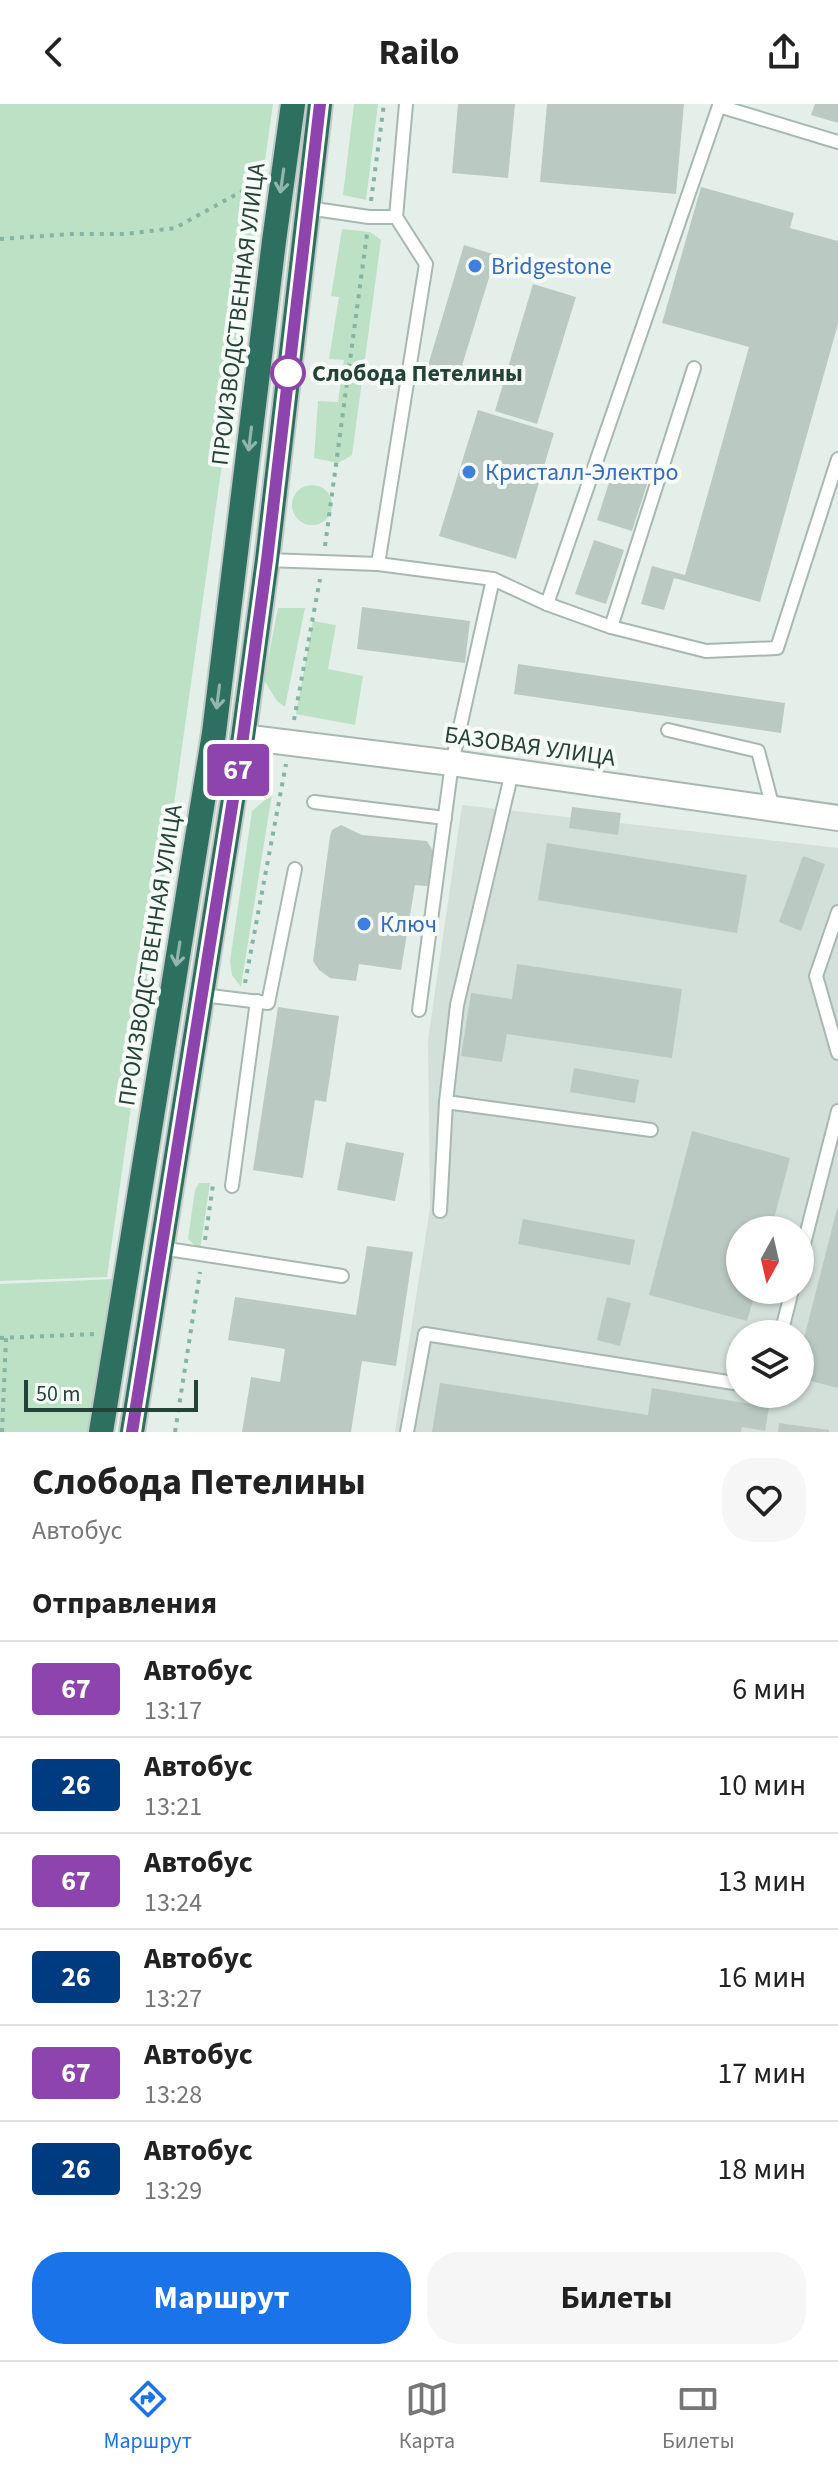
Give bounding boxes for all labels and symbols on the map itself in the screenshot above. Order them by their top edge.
street label: ПРОИЗВОДСТВЕННАЯ УЛИЦА [203,161,274,467]
one-way arrow [274,168,289,193]
place label: Bridgestone [491,249,612,284]
marker: Bridgestone [466,257,484,275]
marker: Слобода Петелины [271,356,305,390]
place label: Слобода Петелины [312,356,523,391]
one-way arrow [242,425,257,452]
place label: Кристалл-Электро [485,455,679,490]
marker: Кристалл-Электро [460,463,478,481]
one-way arrow [211,683,226,710]
street label: БАЗОВАЯ УЛИЦА [442,717,618,776]
line badge: 67 [202,744,274,796]
street label: ПРОИЗВОДСТВЕННАЯ УЛИЦА [109,802,192,1108]
place label: Ключ [380,907,437,942]
marker: Ключ [355,915,373,933]
one-way arrow [170,941,185,966]
north arrow [726,1216,814,1304]
scale bar [24,1376,198,1412]

